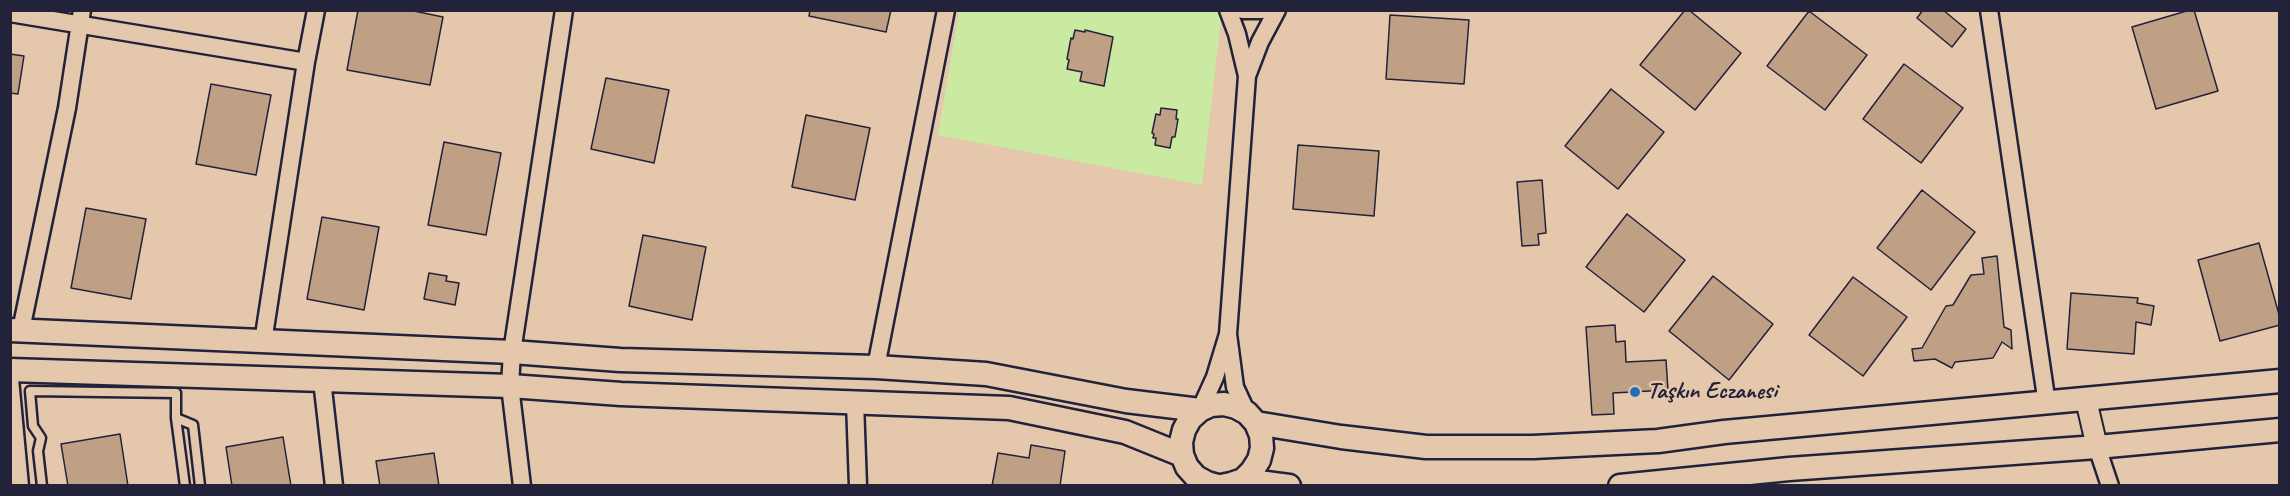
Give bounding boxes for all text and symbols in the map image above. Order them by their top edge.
place label: Taşkın Eczanesi [1647,378,1777,406]
marker: Taşkın Eczanesi [1628,385,1642,399]

